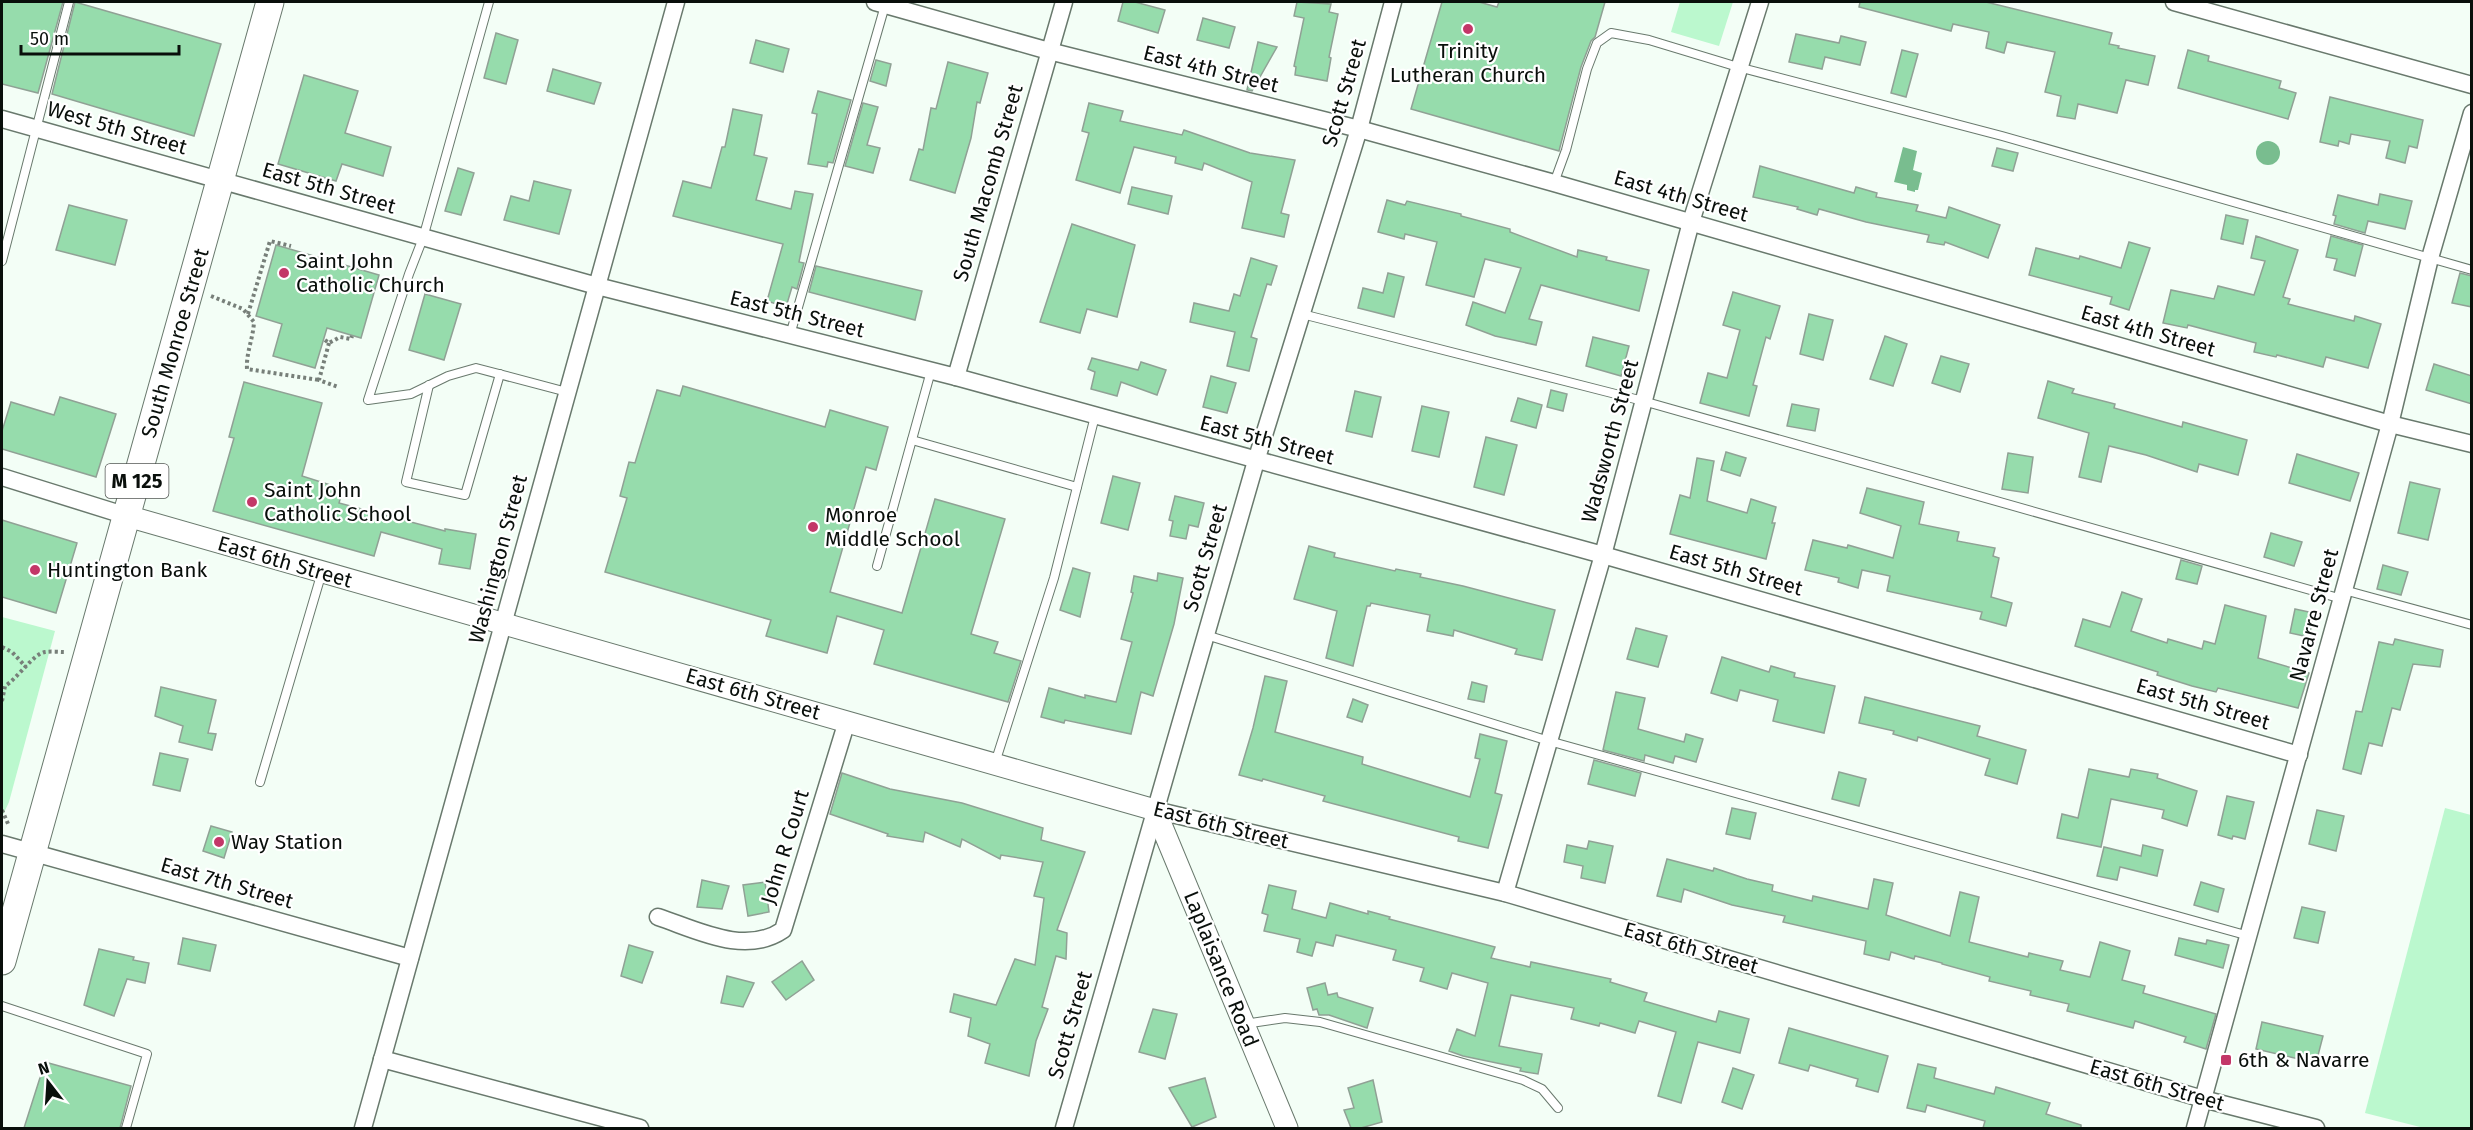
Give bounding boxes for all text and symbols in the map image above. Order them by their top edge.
scale bar [21,18,178,56]
marker: Trinity Lutheran Church [1461,22,1475,36]
text: 50 m [30,28,69,50]
street label: Scott Street [1316,36,1372,150]
place label: Trinity Lutheran Church [1390,38,1546,88]
street label: East 4th Street [1141,40,1282,98]
street label: South Macomb Street [947,81,1029,285]
street label: West 5th Street [44,96,190,161]
street label: East 5th Street [259,156,399,220]
street label: East 4th Street [1611,164,1752,228]
street label: South Monroe Street [135,245,215,441]
place label: Saint John Catholic Church [296,248,445,298]
marker: Saint John Catholic Church [277,266,291,280]
street label: East 5th Street [727,285,867,343]
street label: East 4th Street [2078,299,2219,363]
street label: Wadsworth Street [1576,356,1644,526]
street label: East 5th Street [1197,410,1337,471]
road number: M 125 [106,464,168,498]
street label: Washington Street [463,471,533,646]
place label: Saint John Catholic School [264,477,411,527]
marker: Saint John Catholic School [245,495,259,509]
street label: Scott Street [1177,501,1233,615]
place label: Monroe Middle School [825,502,960,552]
marker: Monroe Middle School [806,520,820,534]
street label: East 6th Street [215,530,356,594]
street label: East 5th Street [1666,538,1806,602]
street label: Navarre Street [2284,545,2344,684]
place label: Huntington Bank [47,557,207,583]
marker: Huntington Bank [28,563,42,577]
street label: East 6th Street [683,662,824,726]
street label: East 5th Street [2133,672,2273,736]
street label: John R Court [755,786,815,908]
street label: East 6th Street [1151,796,1292,854]
place label: Way Station [231,829,343,855]
marker: Way Station [212,835,226,849]
street label: East 7th Street [158,852,297,914]
street label: Laplaisance Road [1178,887,1264,1051]
street label: East 6th Street [1621,916,1762,980]
street label: Scott Street [1042,968,1098,1082]
place label: 6th & Navarre [2238,1047,2369,1073]
north arrow [18,1052,78,1112]
street label: East 6th Street [2087,1053,2228,1117]
marker: 6th & Navarre [2219,1053,2233,1067]
text: N [36,1057,52,1079]

